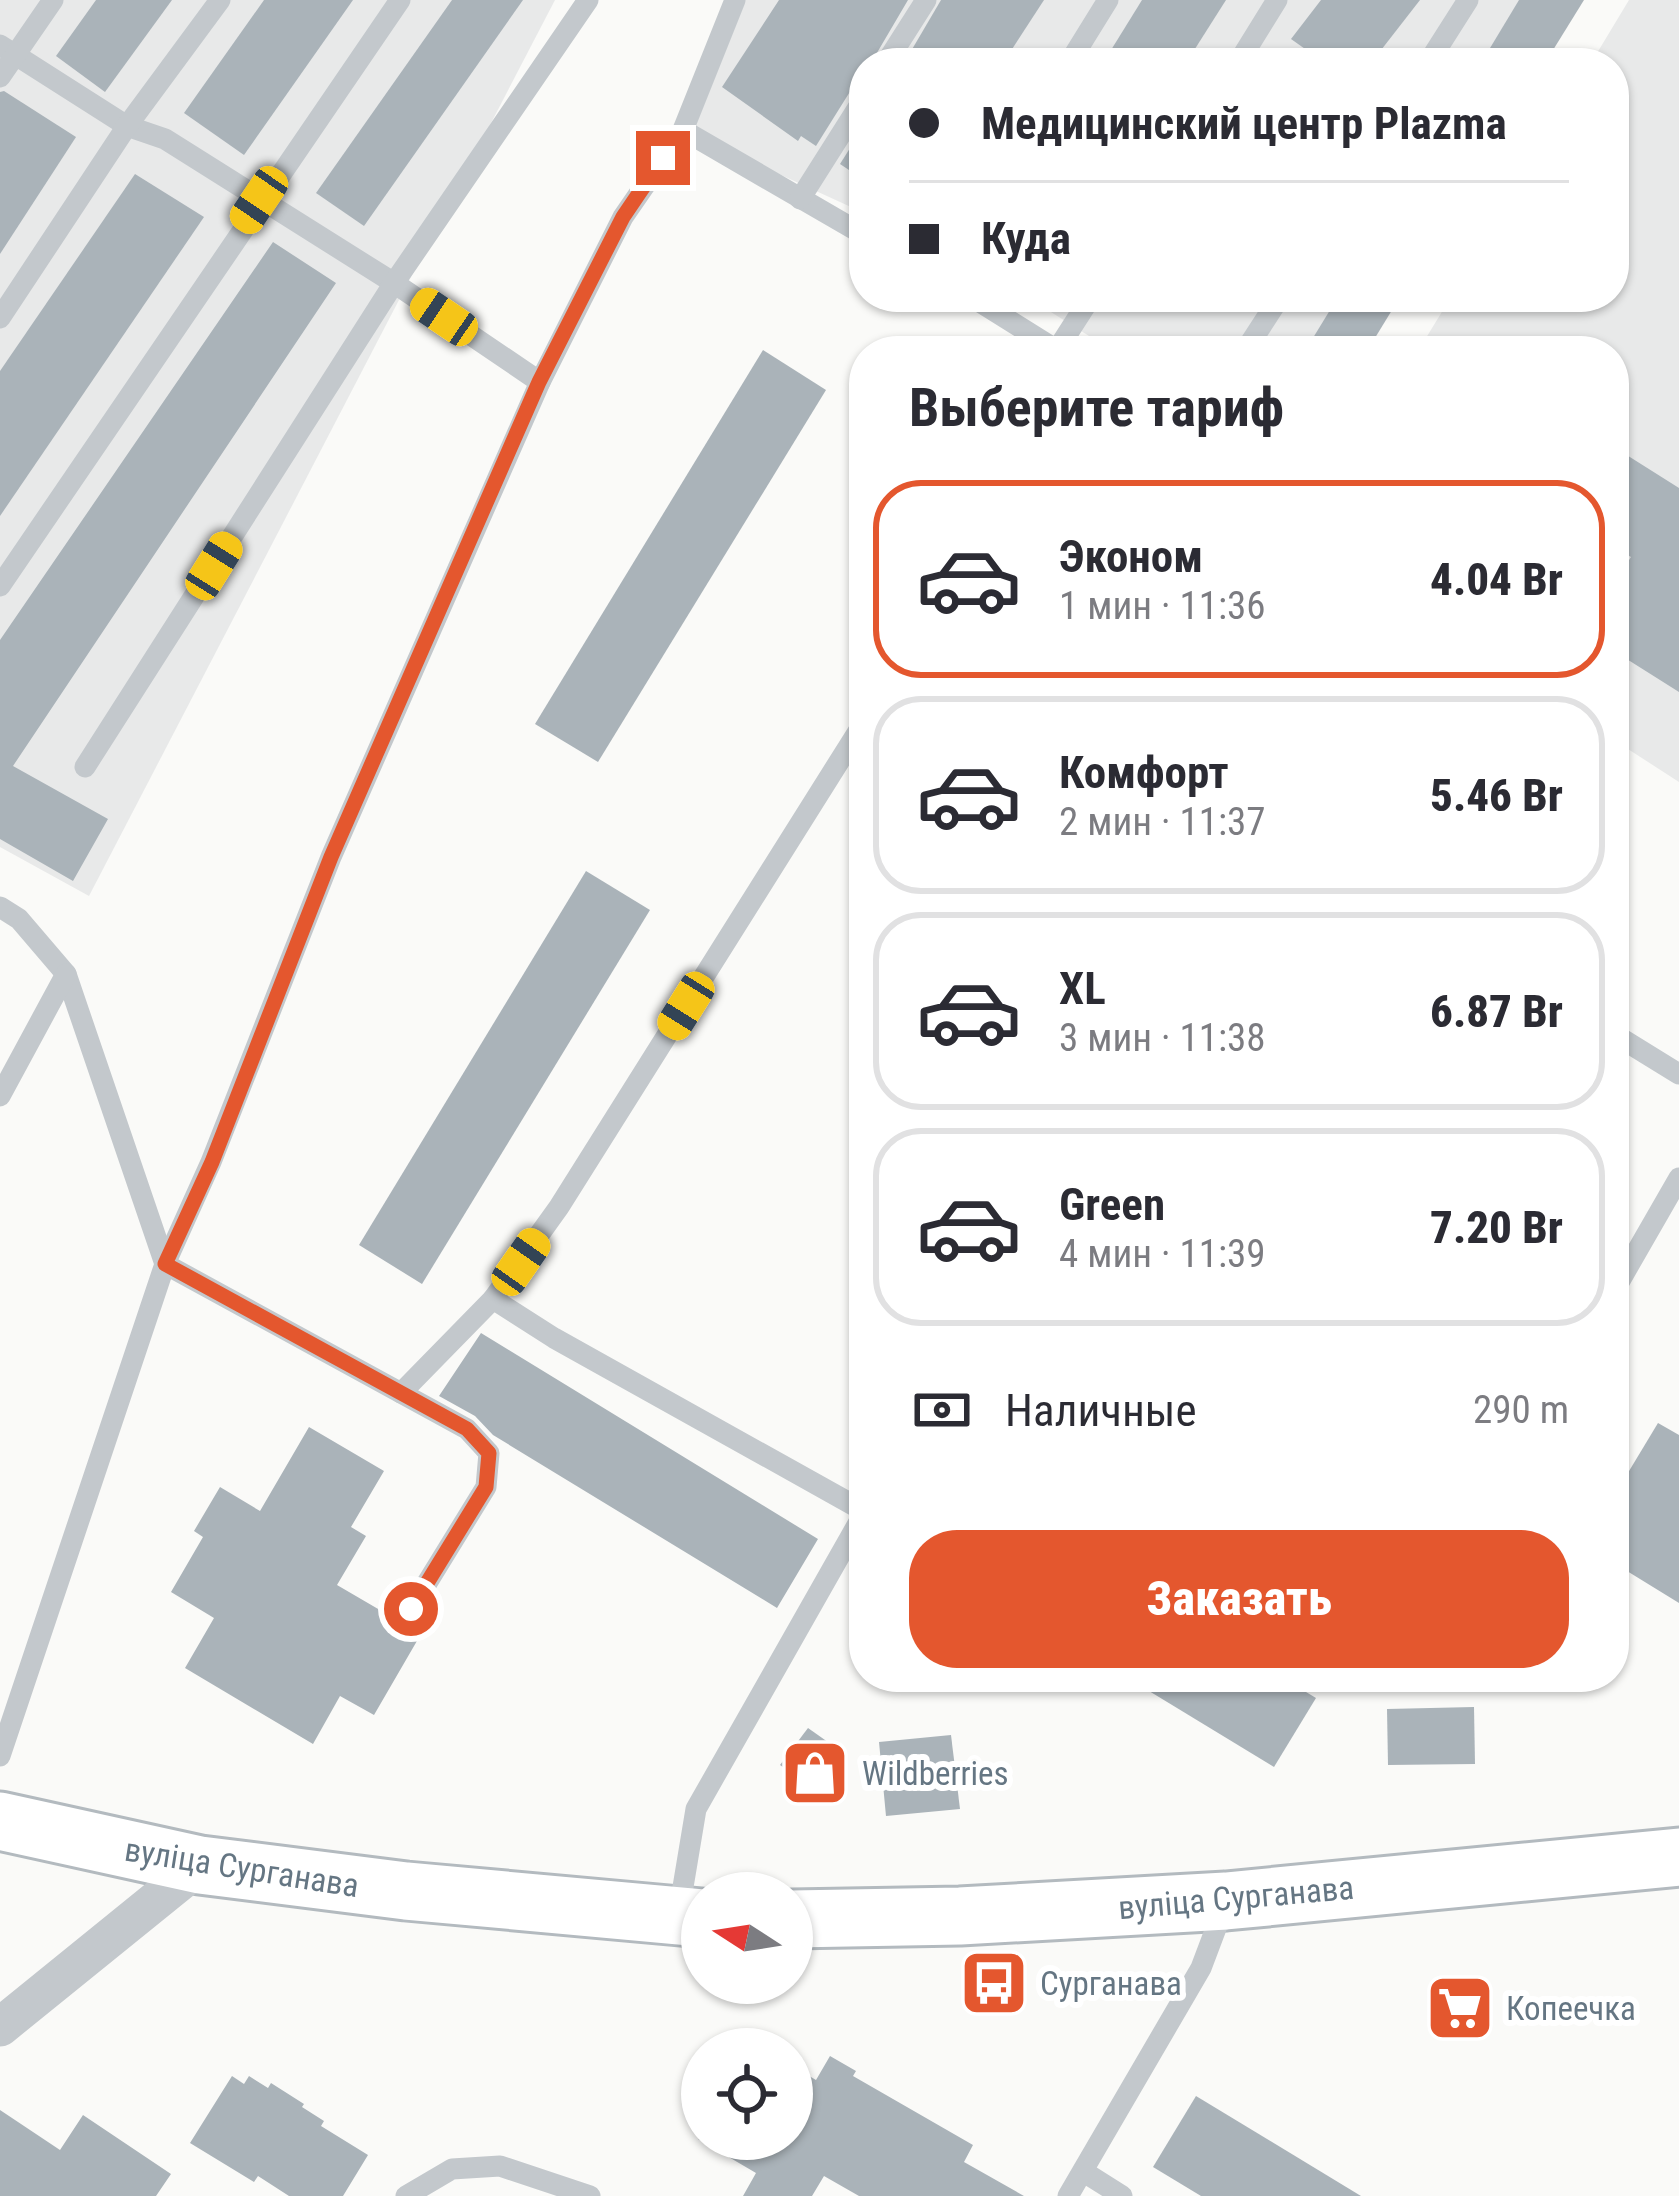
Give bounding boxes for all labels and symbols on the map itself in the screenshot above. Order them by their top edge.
route end [636,131,690,185]
car [224,160,294,240]
car [404,282,484,352]
car [180,526,248,606]
car [652,966,720,1046]
car [486,1222,556,1302]
route start [384,1582,438,1636]
shop icon: Wildberries [780,1738,850,1808]
place label: Wildberries [862,1754,1009,1793]
street label: вуліца Сурганава [122,1830,362,1905]
street label: вуліца Сурганава [1117,1868,1356,1927]
north arrow [681,1872,813,2004]
bus stop icon: Сурганава [959,1948,1029,2018]
place label: Сурганава [1040,1964,1182,2003]
supermarket icon: Копеечка [1425,1973,1495,2043]
place label: Копеечка [1506,1989,1636,2028]

